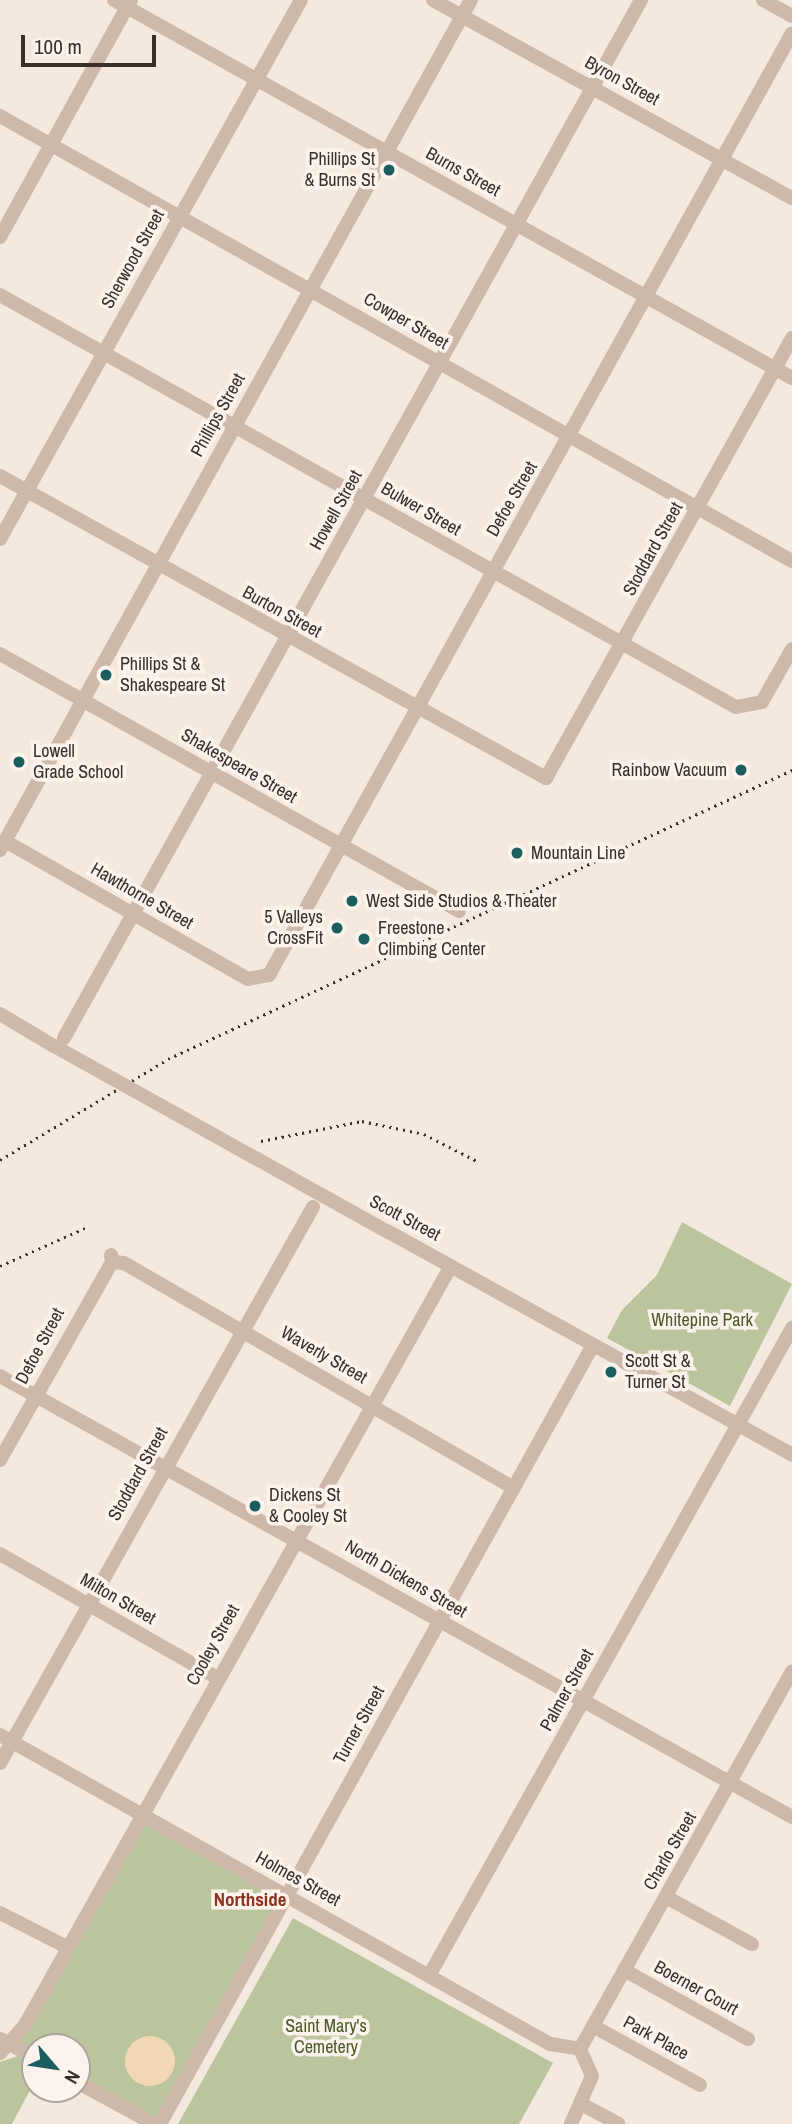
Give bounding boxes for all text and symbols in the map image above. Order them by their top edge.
scale bar [24,21,159,65]
text: 100 m [34,32,82,61]
street label: Byron Street [581,52,663,110]
street label: Burns Street [422,143,504,201]
place label: Phillips St & Burns St [304,149,375,192]
marker: Phillips St & Burns St [381,162,397,178]
street label: Sherwood Street [97,206,169,312]
street label: Cowper Street [360,288,452,354]
street label: Phillips Street [186,370,250,460]
street label: Defoe Street [482,458,542,540]
street label: Howell Street [305,466,367,554]
street label: Bulwer Street [377,477,465,541]
street label: Stoddard Street [618,499,688,599]
street label: Burton Street [239,581,325,643]
place label: Phillips St & Shakespeare St [120,654,225,696]
marker: Phillips St & Shakespeare St [98,667,114,683]
street label: Shakespeare Street [177,724,301,808]
place label: Lowell Grade School [33,741,123,784]
marker: Lowell Grade School [11,754,27,770]
place label: Rainbow Vacuum [612,759,727,781]
marker: Rainbow Vacuum [733,762,749,778]
place label: Mountain Line [531,842,625,864]
marker: Mountain Line [509,845,525,861]
street label: Hawthorne Street [87,858,197,934]
place label: West Side Studios & Theater [366,890,557,912]
marker: West Side Studios & Theater [344,893,360,909]
place label: 5 Valleys CrossFit [264,907,323,950]
place label: Freestone Climbing Center [378,918,485,960]
marker: 5 Valleys CrossFit [329,920,345,936]
marker: Freestone Climbing Center [356,931,372,947]
street label: Scott Street [366,1190,444,1246]
street label: Defoe Street [11,1304,69,1388]
park label: Whitepine Park [651,1309,753,1331]
street label: Waverly Street [277,1322,371,1388]
place label: Scott St & Turner St [625,1351,691,1394]
marker: Scott St & Turner St [603,1364,619,1380]
street label: Stoddard Street [103,1424,173,1524]
place label: Dickens St & Cooley St [269,1485,347,1528]
marker: Dickens St & Cooley St [247,1498,263,1514]
street label: North Dickens Street [341,1535,471,1623]
street label: Milton Street [76,1569,160,1629]
street label: Cooley Street [182,1601,244,1689]
street label: Palmer Street [536,1645,598,1735]
street label: Turner Street [329,1682,389,1768]
street label: Charlo Street [639,1808,701,1894]
street label: Holmes Street [252,1847,344,1911]
district label: Northside [214,1889,286,1911]
street label: Boerner Court [650,1956,742,2020]
street label: Park Place [620,2011,692,2065]
park label: Saint Mary's Cemetery [285,2016,367,2058]
north arrow [21,2033,91,2103]
text: N [59,2066,87,2088]

